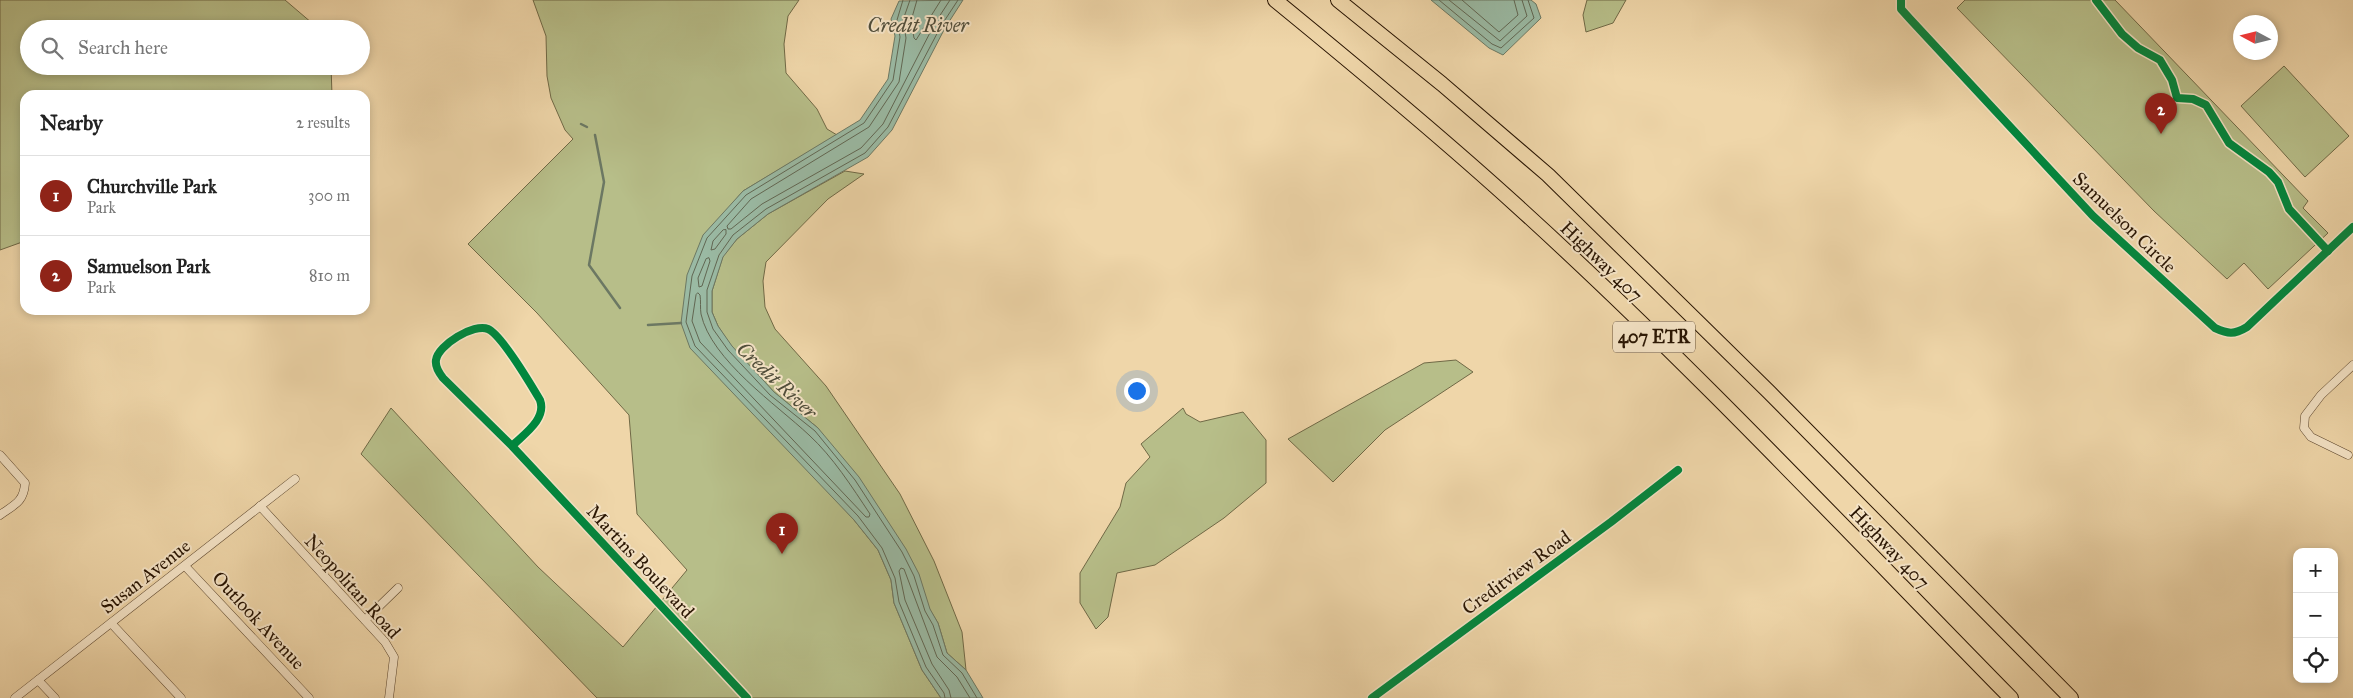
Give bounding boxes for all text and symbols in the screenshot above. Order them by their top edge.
water label: Credit River [867,13,970,37]
north arrow [2233,15,2278,60]
search box [20,20,370,75]
icon: search [38,34,66,62]
text: Search here [78,36,168,59]
pin: 2 [2145,93,2177,134]
text: Nearby [40,110,103,136]
text: 2 results [296,113,350,132]
street label: Samuelson Circle [2068,167,2181,278]
text: Churchville Park [87,175,217,198]
text: 1 [53,186,59,205]
text: 300 m [308,186,350,205]
text: Park [87,198,116,217]
street label: Highway 407 [1555,216,1648,307]
text: Samuelson Park [87,255,210,278]
text: 2 [52,266,60,285]
text: 810 m [309,266,350,285]
text: Park [87,278,116,297]
road number: 407 ETR [1613,322,1695,352]
water label: Credit River [732,337,823,424]
your location [1124,378,1150,404]
street label: Martins Boulevard [582,500,699,623]
street label: Highway 407 [1844,501,1935,594]
pin: 1 [766,513,798,554]
street label: Creditview Road [1458,525,1575,619]
street label: Neopolitan Road [300,529,406,644]
street label: Susan Avenue [96,534,195,619]
map controls [2293,548,2338,683]
button: + [2293,548,2338,593]
street label: Outlook Avenue [207,567,310,674]
button: − [2293,593,2338,638]
button: locate [2293,638,2338,683]

